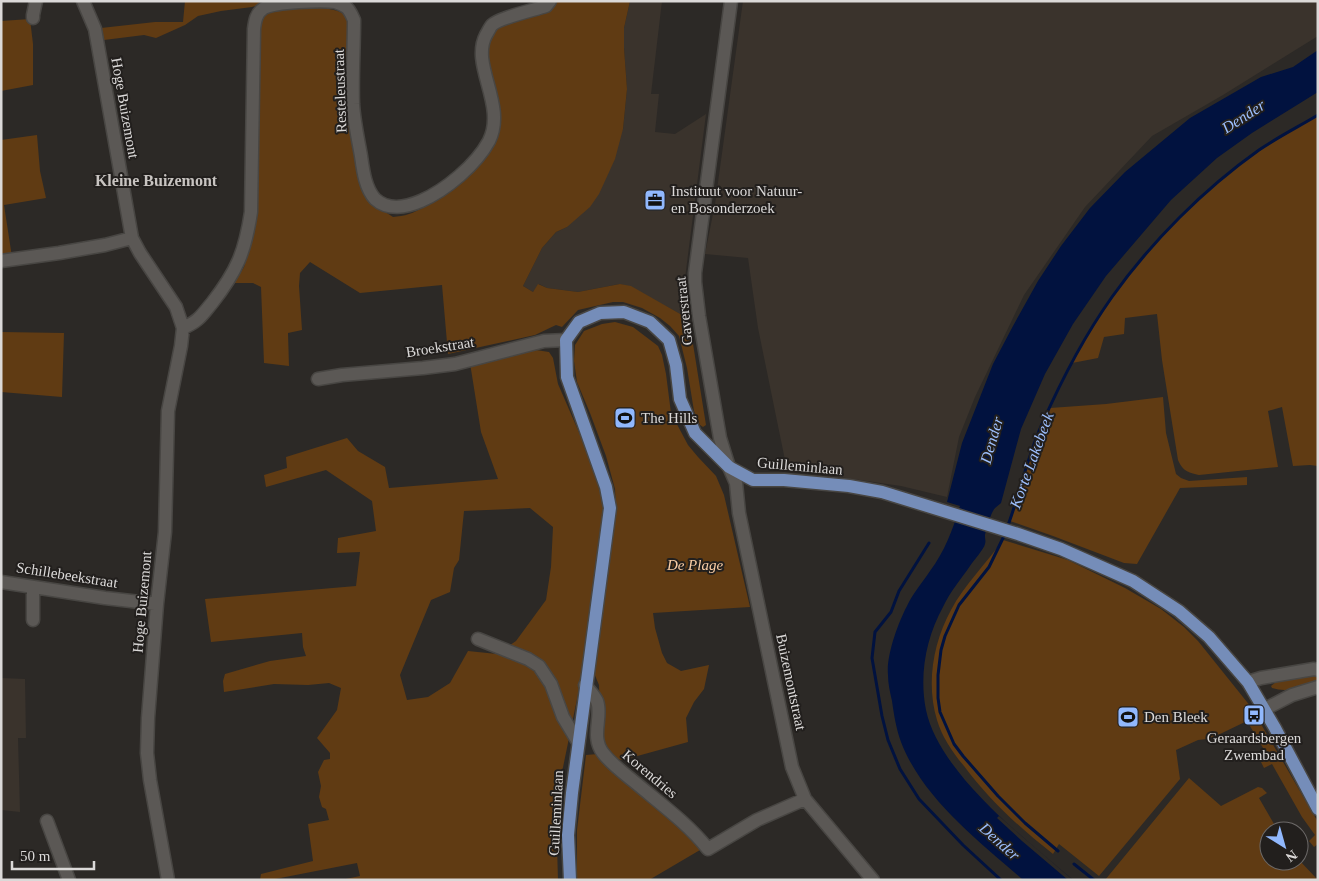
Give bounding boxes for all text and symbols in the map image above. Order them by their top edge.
street label: Resteleustraat [331,48,349,133]
street label: Hoge Buizemont [108,56,142,160]
water label: Dender [1218,96,1269,137]
district label: Kleine Buizemont [95,172,218,189]
place label: Instituut voor Natuur- en Bosonderzoek [671,183,802,216]
office icon: Instituut voor Natuur- en Bosonderzoek [643,188,667,212]
street label: Gaverstraat [672,275,696,346]
street label: Broekstraat [405,334,476,360]
sports icon: The Hills [613,406,637,430]
water label: Korte Lakebeek [1006,409,1057,511]
place label: The Hills [641,410,697,426]
water label: Dender [976,414,1006,467]
street label: Guilleminlaan [757,454,844,478]
street label: Hoge Buizemont [130,550,154,654]
park label: De Plage [666,557,723,573]
street label: Schillebeekstraat [15,559,120,591]
street label: Buizemontstraat [773,632,809,733]
bus stop icon: Geraardsbergen Zwembad [1242,703,1266,727]
sports icon: Den Bleek [1116,705,1140,729]
place label: Den Bleek [1144,709,1208,725]
place label: Geraardsbergen Zwembad [1207,730,1302,763]
street label: Korendries [619,746,681,802]
street label: Guilleminlaan [546,769,566,856]
water label: Dender [975,818,1024,864]
north arrow [1259,821,1309,871]
scale bar [12,838,95,870]
text: N [1283,847,1300,865]
text: 50 m [20,848,51,864]

